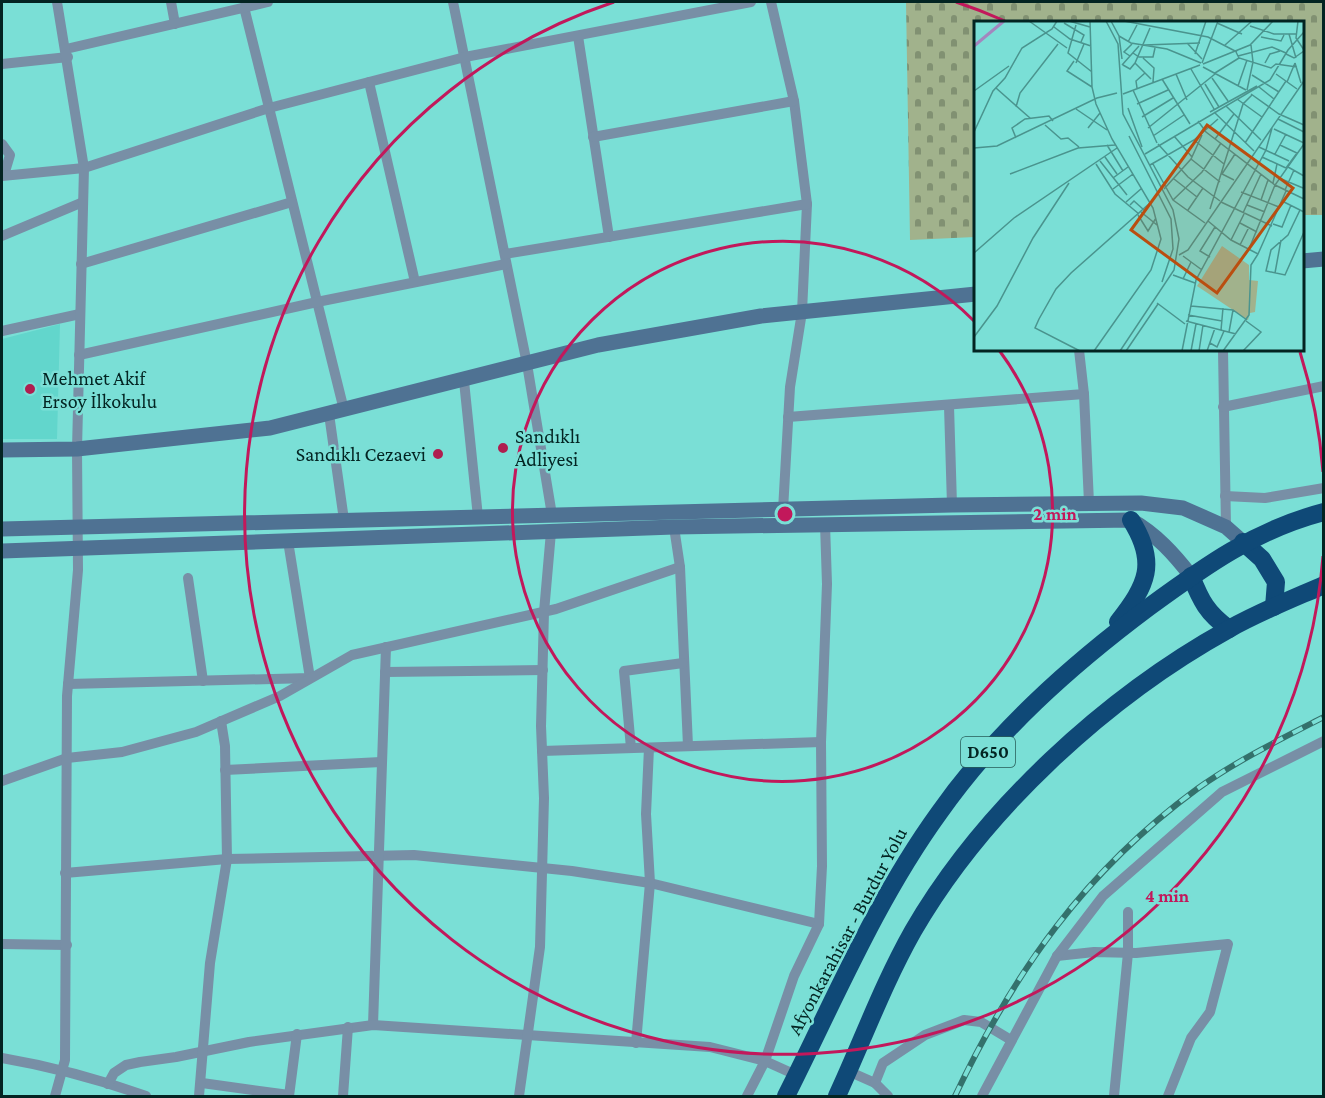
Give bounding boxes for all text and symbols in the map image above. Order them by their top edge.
inset map [974,21,1304,351]
place label: Mehmet Akif Ersoy İlkokulu [42,367,157,413]
marker: Mehmet Akif Ersoy İlkokulu [23,382,37,396]
place label: Sandıklı Adliyesi [515,425,580,471]
marker: Sandıklı Adliyesi [496,441,510,455]
place label: Sandıklı Cezaevi [296,443,426,465]
marker: Sandıklı Cezaevi [431,447,445,461]
centre of rings [775,504,795,524]
text: 2 min [1033,504,1077,524]
road number: D650 [961,737,1015,767]
street label: Afyonkarahisar - Burdur Yolu [783,823,912,1039]
text: 4 min [1145,886,1190,906]

